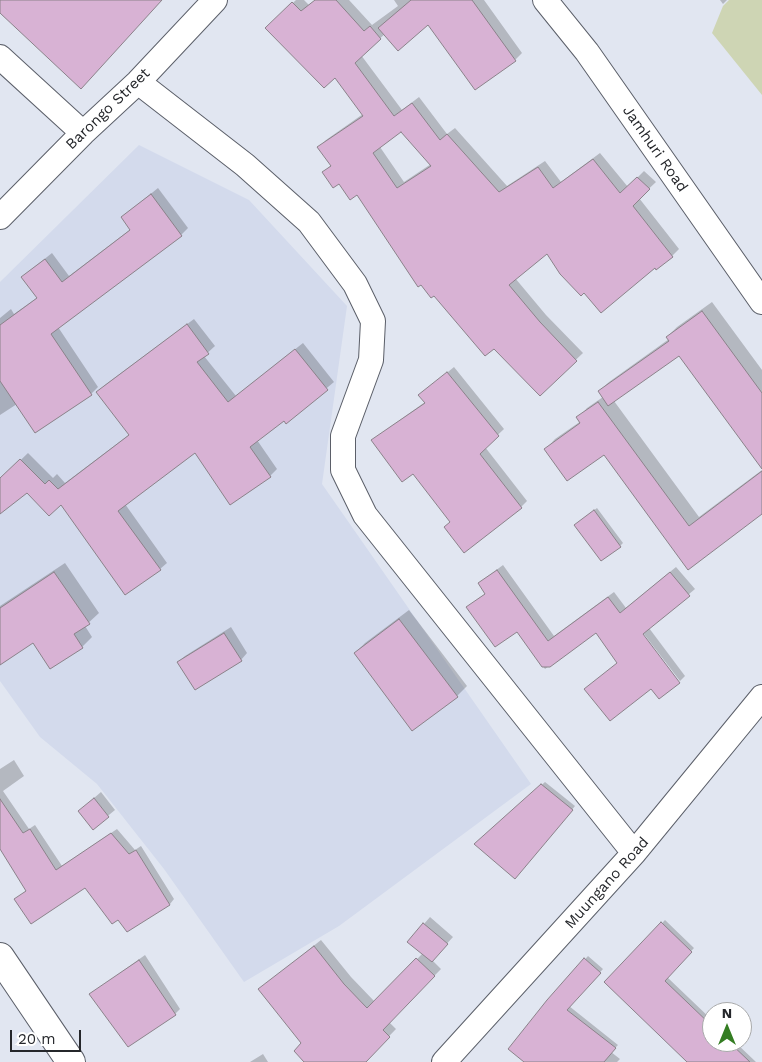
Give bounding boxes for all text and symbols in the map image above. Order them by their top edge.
street label: Barongo Street [62,64,154,154]
street label: Jamhuri Road [619,102,691,196]
street label: Muungano Road [561,834,653,932]
north arrow [702,1002,752,1052]
text: N [722,1005,732,1021]
scale bar [12,1020,84,1052]
text: 20 m [18,1030,56,1048]

